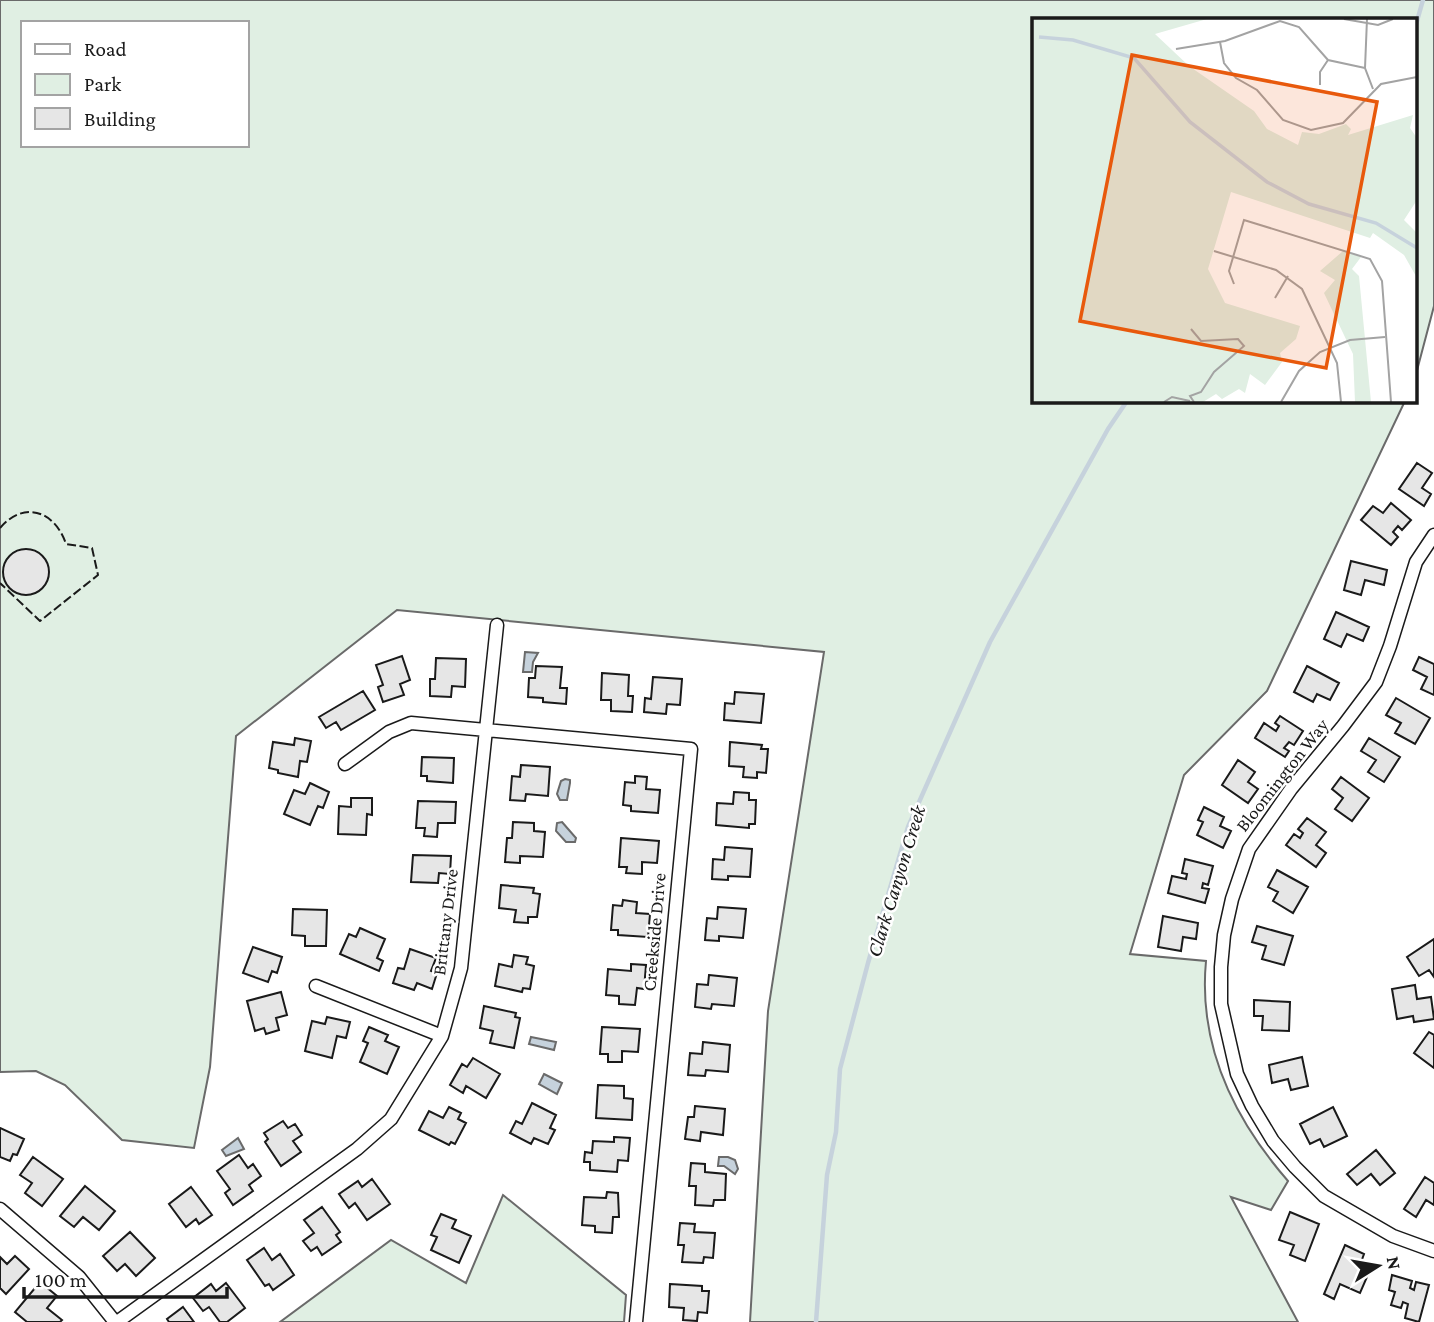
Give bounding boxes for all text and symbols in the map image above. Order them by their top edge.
inset map [1032,18,1416,402]
legend [21,21,248,147]
text: Road [84,37,127,61]
text: Park [84,72,121,96]
text: Building [84,107,156,131]
street label: Bloomington Way [1231,714,1333,836]
water label: Clark Canyon Creek [862,802,931,960]
street label: Brittany Drive [428,868,462,976]
street label: Creekside Drive [638,872,670,992]
north arrow [1343,1231,1413,1301]
text: N [1383,1254,1406,1271]
scale bar [24,1256,228,1300]
text: 100 m [35,1268,87,1292]

